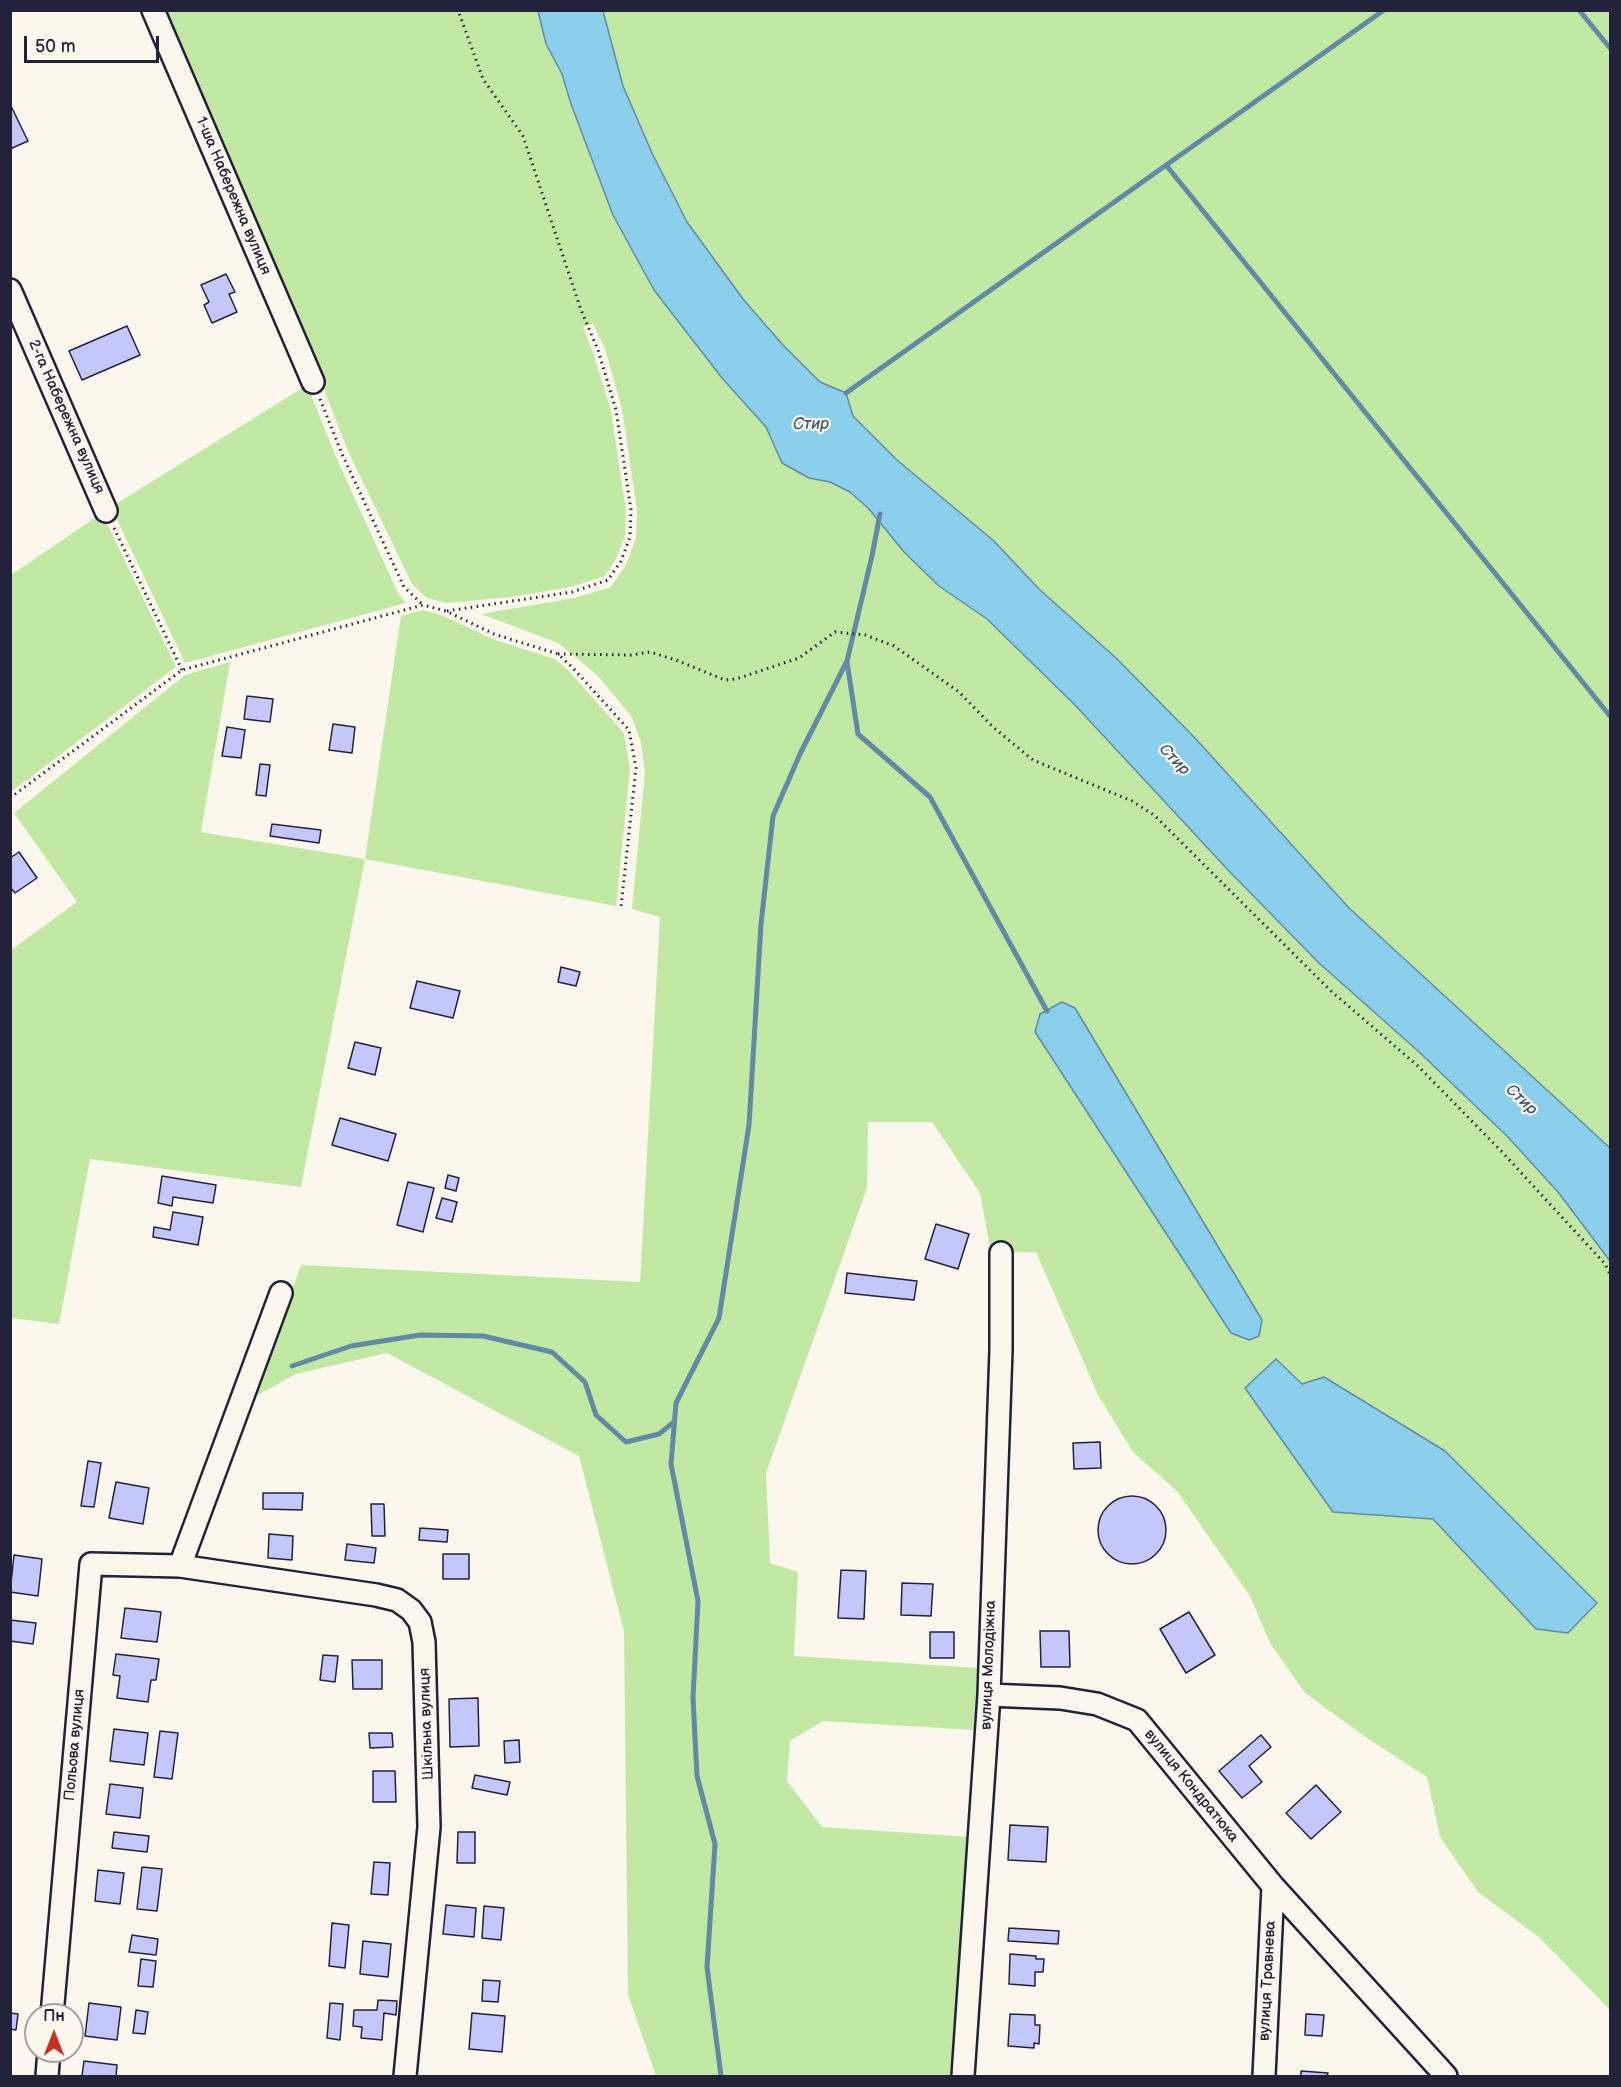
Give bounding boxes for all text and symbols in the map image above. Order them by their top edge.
scale bar [27,24,162,62]
text: 50 m [35,36,76,57]
street label: 1-ша Набережна вулиця [192,114,274,278]
street label: 2-га Набережна вулиця [24,337,108,497]
water label: Стир [793,415,829,435]
water label: Стир [1155,740,1193,780]
water label: Стир [1501,1081,1541,1119]
street label: вулиця Молодіжна [978,1600,1000,1730]
street label: Шкільна вулиця [416,1668,438,1780]
street label: Польова вулиця [61,1688,89,1802]
street label: вулиця Кондратюка [1140,1726,1242,1846]
street label: вулиця Травнева [1256,1920,1280,2042]
north arrow [24,2003,84,2063]
text: Пн [43,2007,65,2026]

